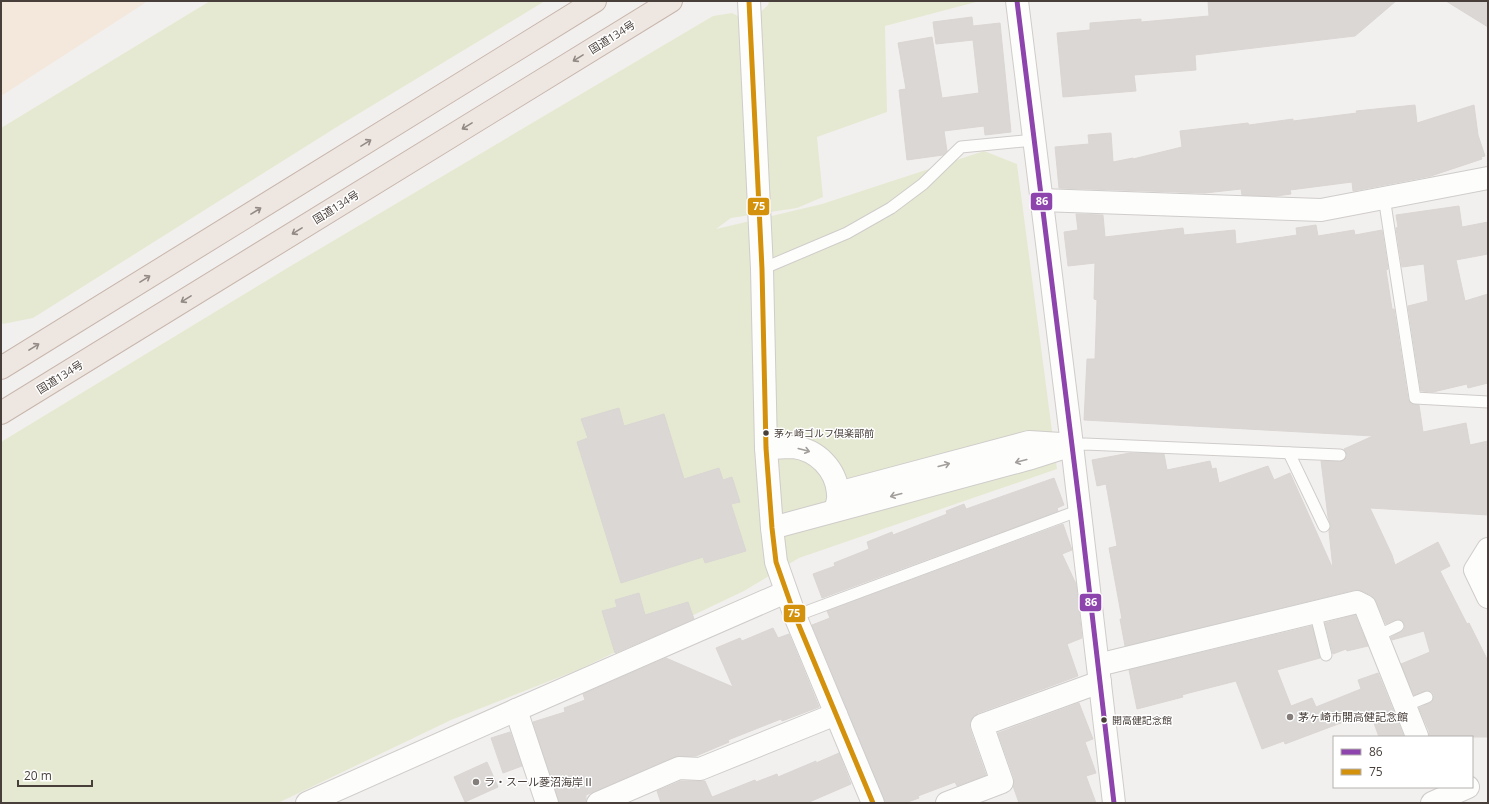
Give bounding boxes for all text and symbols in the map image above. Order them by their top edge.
street label: 国道134号 [586,16,638,57]
one-way arrow [573,54,584,62]
one-way arrow [462,122,473,130]
one-way arrow [360,138,372,146]
street label: 国道134号 [310,186,362,227]
line badge: 86 [1030,192,1053,211]
text: 86 [1036,193,1048,208]
line badge: 75 [747,197,770,216]
text: 75 [753,198,765,213]
one-way arrow [250,207,261,215]
one-way arrow [292,227,303,235]
one-way arrow [139,275,150,283]
one-way arrow [180,296,192,304]
one-way arrow [28,343,40,351]
street label: 国道134号 [34,356,86,397]
place label: 茅ヶ崎ゴルフ倶楽部前 [774,426,874,440]
marker: 茅ヶ崎ゴルフ倶楽部前 [761,428,771,438]
one-way arrow [797,447,810,454]
one-way arrow [1015,458,1028,465]
one-way arrow [937,461,950,468]
one-way arrow [890,491,903,499]
line badge: 86 [1079,593,1102,612]
text: 86 [1085,594,1097,609]
line badge: 75 [783,604,806,623]
text: 75 [788,605,800,620]
place label: 茅ヶ崎市開高健記念館 [1298,709,1408,724]
marker: 茅ヶ崎市開高健記念館 [1285,712,1295,722]
place label: 開高健記念館 [1112,713,1172,727]
marker: 開高健記念館 [1099,715,1109,725]
legend [1333,736,1473,788]
text: 86 [1369,743,1383,760]
scale bar [18,762,92,788]
text: 75 [1369,763,1383,780]
text: 20 m [24,767,52,784]
place label: ラ・スール菱沼海岸Ⅱ [484,774,594,789]
marker: ラ・スール菱沼海岸Ⅱ [471,777,481,787]

